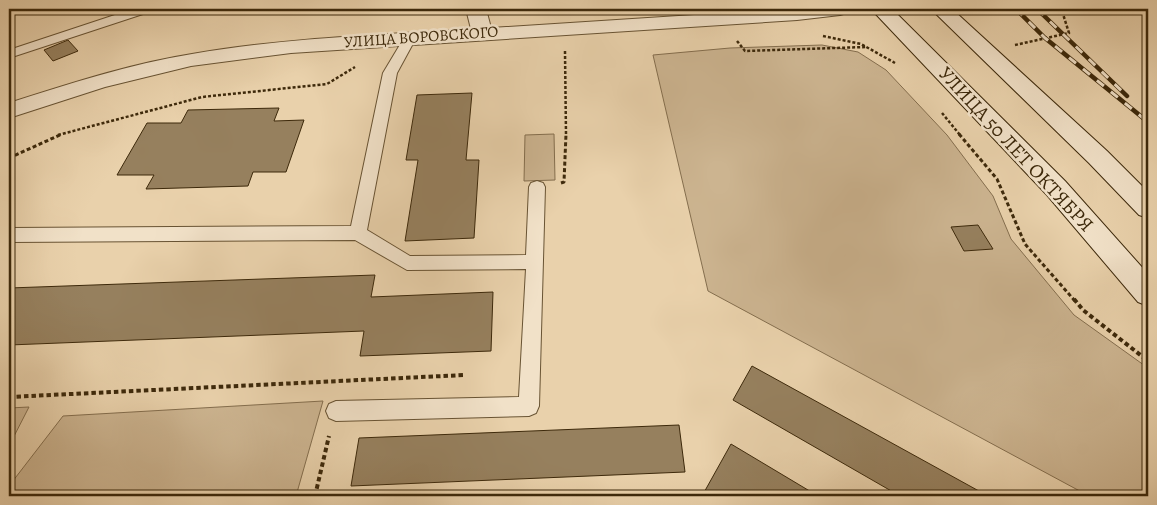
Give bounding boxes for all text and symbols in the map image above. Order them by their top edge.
street label: УЛИЦА ВОРОВСКОГО [343,21,499,53]
street label: УЛИЦА 50 ЛЕТ ОКТЯБРЯ [932,61,1100,237]

